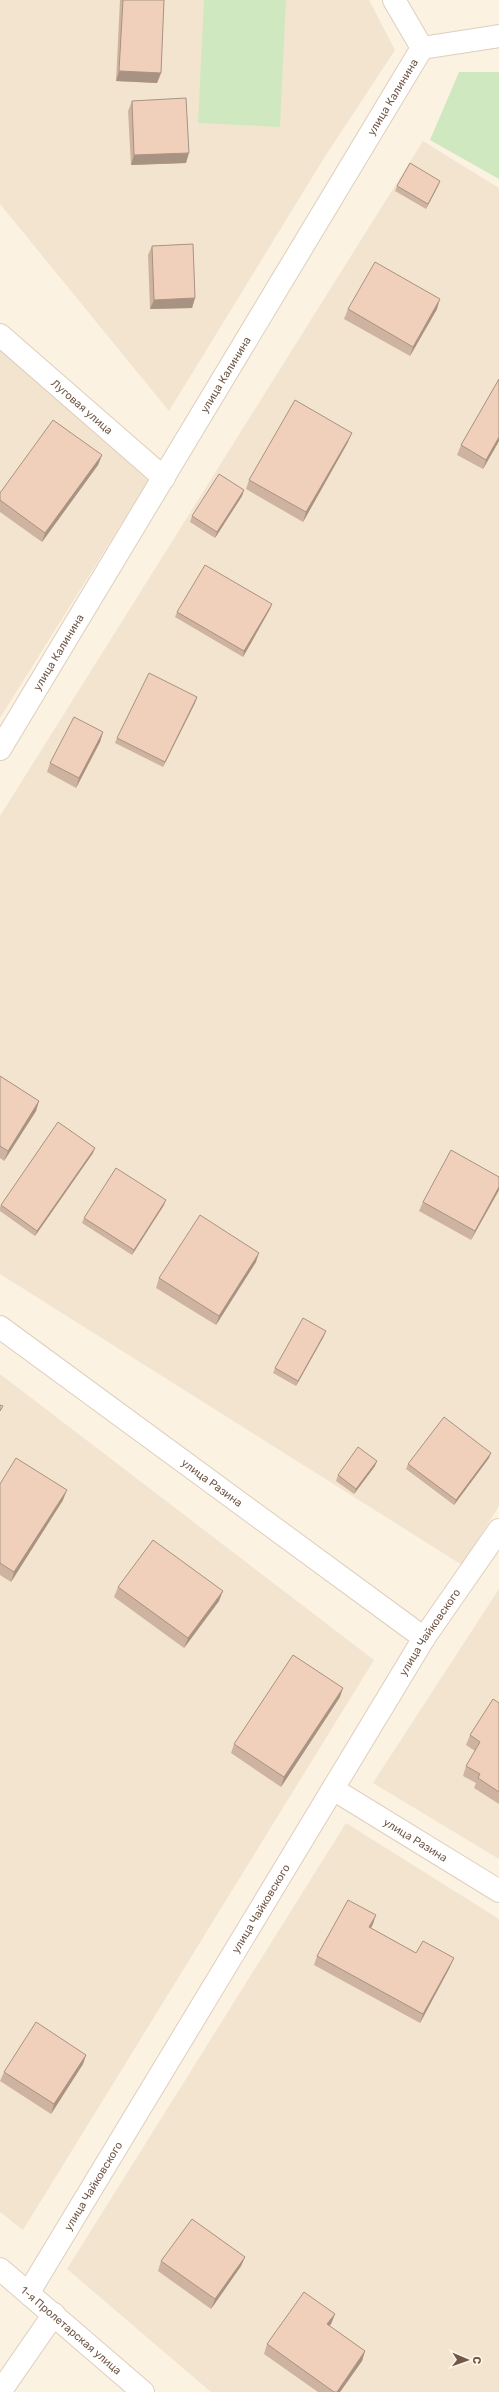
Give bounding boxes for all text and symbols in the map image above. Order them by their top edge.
street label: улица Калинина [365,57,421,138]
street label: улица Калинина [198,334,254,415]
street label: Луговая улица [48,377,115,437]
street label: улица Калинина [31,612,87,693]
street label: улица Разина [179,1456,245,1510]
street label: улица Чайковского [397,1586,463,1678]
street label: улица Разина [381,1816,450,1865]
street label: улица Чайковского [229,1862,293,1956]
street label: улица Чайковского [62,2139,125,2233]
street label: 1-я Пролетарская улица [18,2284,124,2378]
north arrow [447,2340,487,2380]
text: С [470,2356,483,2365]

